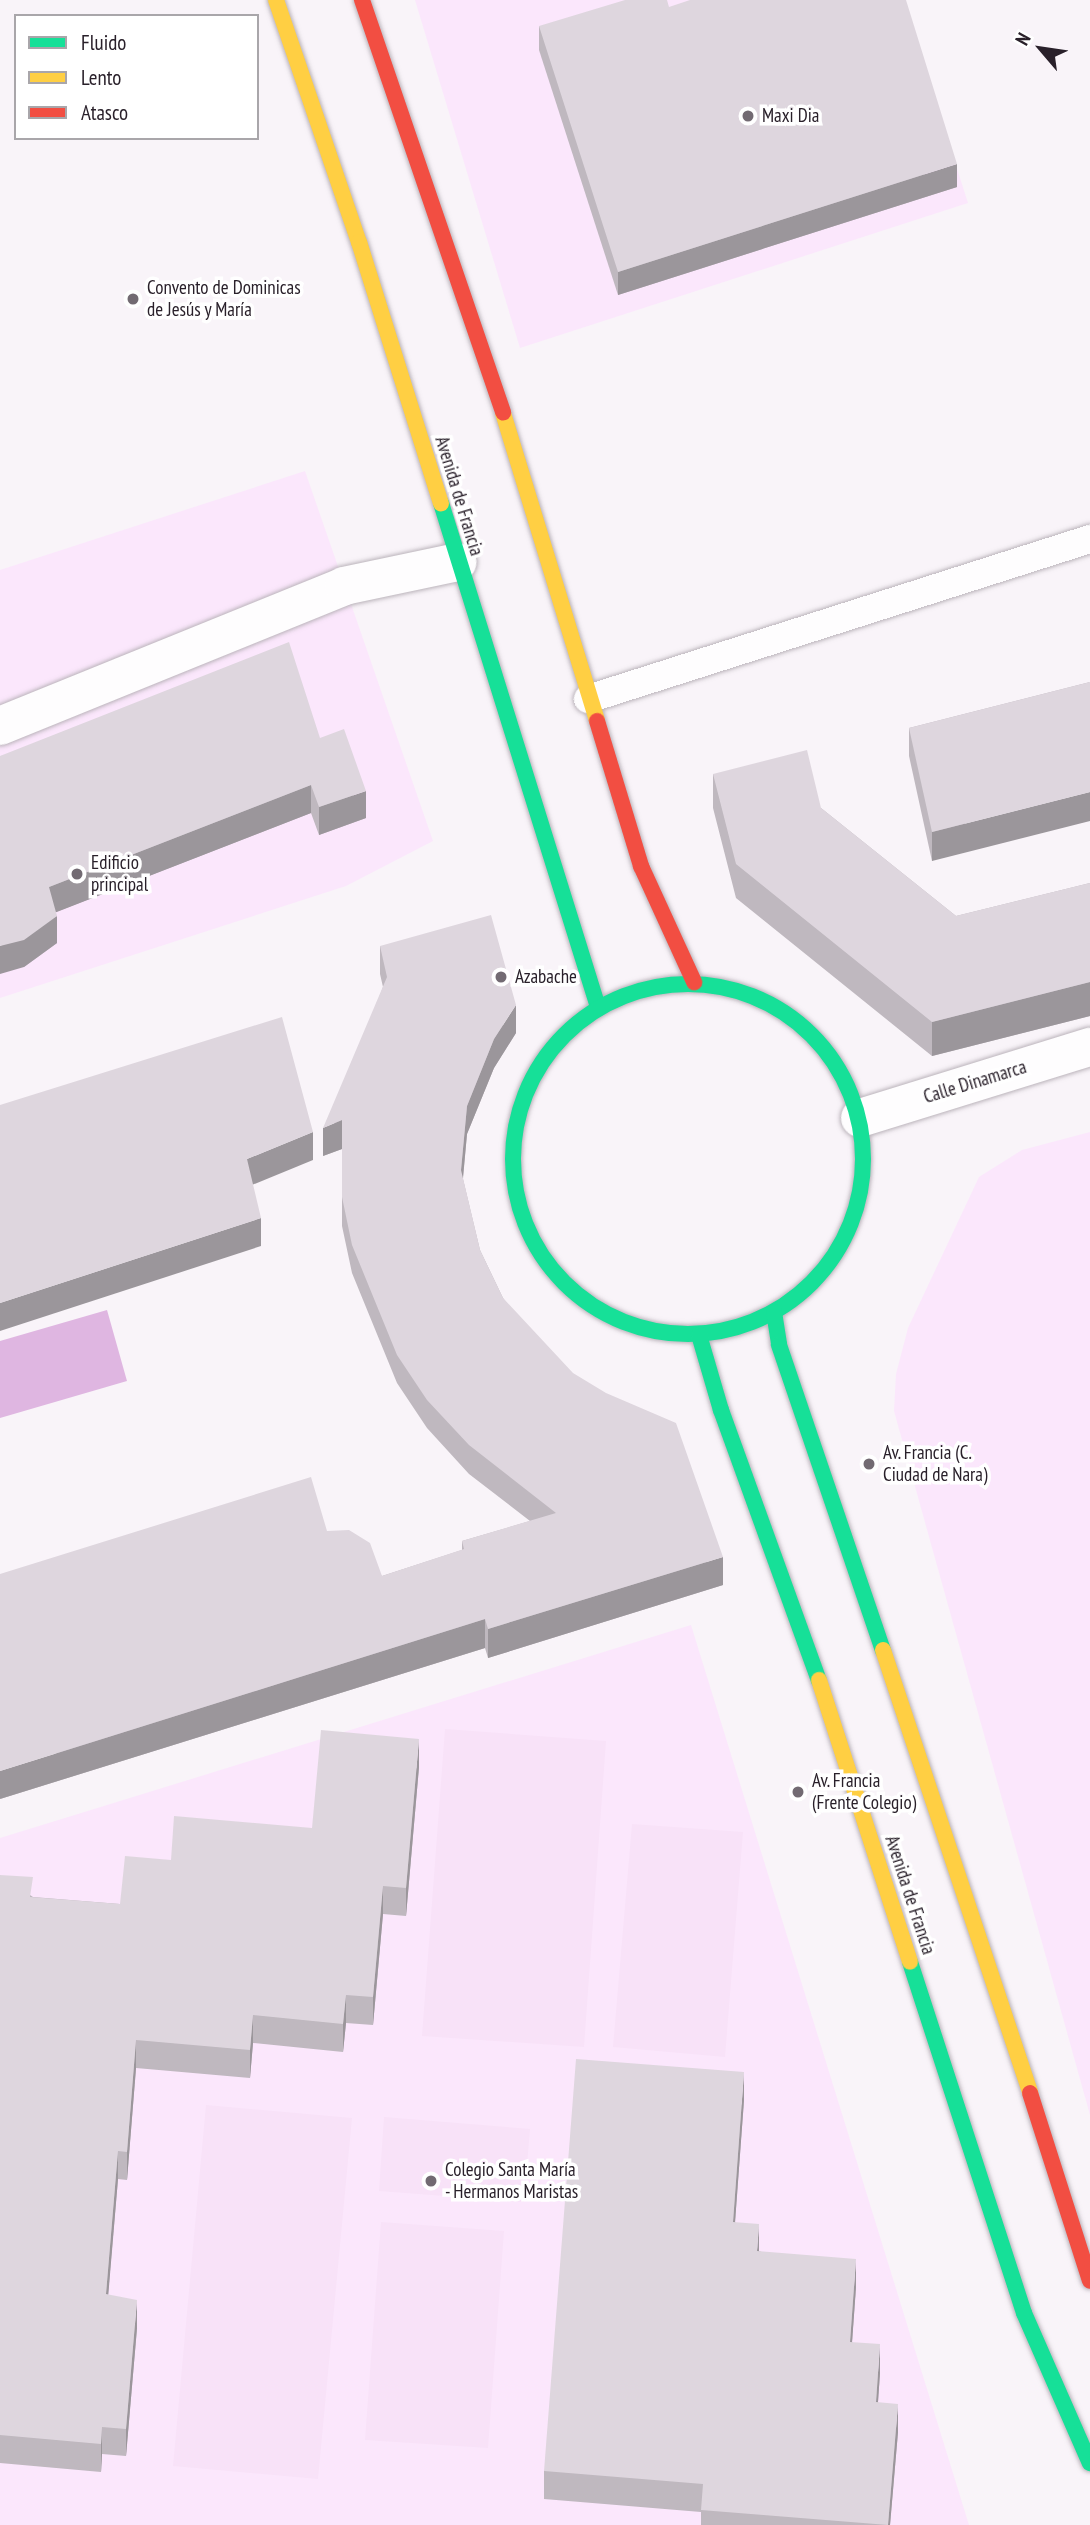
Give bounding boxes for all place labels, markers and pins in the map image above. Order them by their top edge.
place label: Maxi Dia [762,105,819,127]
marker: Maxi Dia [740,108,756,124]
place label: Convento de Dominicas de Jesús y María [147,277,301,321]
marker: Convento de Dominicas de Jesús y María [125,291,141,307]
place label: Edificio principal [91,852,148,896]
marker: Edificio principal [69,866,85,882]
place label: Azabache [515,966,577,988]
marker: Azabache [493,969,509,985]
place label: Av. Francia (C. Ciudad de Nara) [883,1442,987,1486]
marker: Av. Francia (C. Ciudad de Nara) [861,1456,877,1472]
place label: Av. Francia (Frente Colegio) [812,1770,916,1814]
marker: Av. Francia (Frente Colegio) [790,1784,806,1800]
place label: Colegio Santa María - Hermanos Maristas [445,2159,579,2203]
marker: Colegio Santa María - Hermanos Maristas [423,2173,439,2189]

